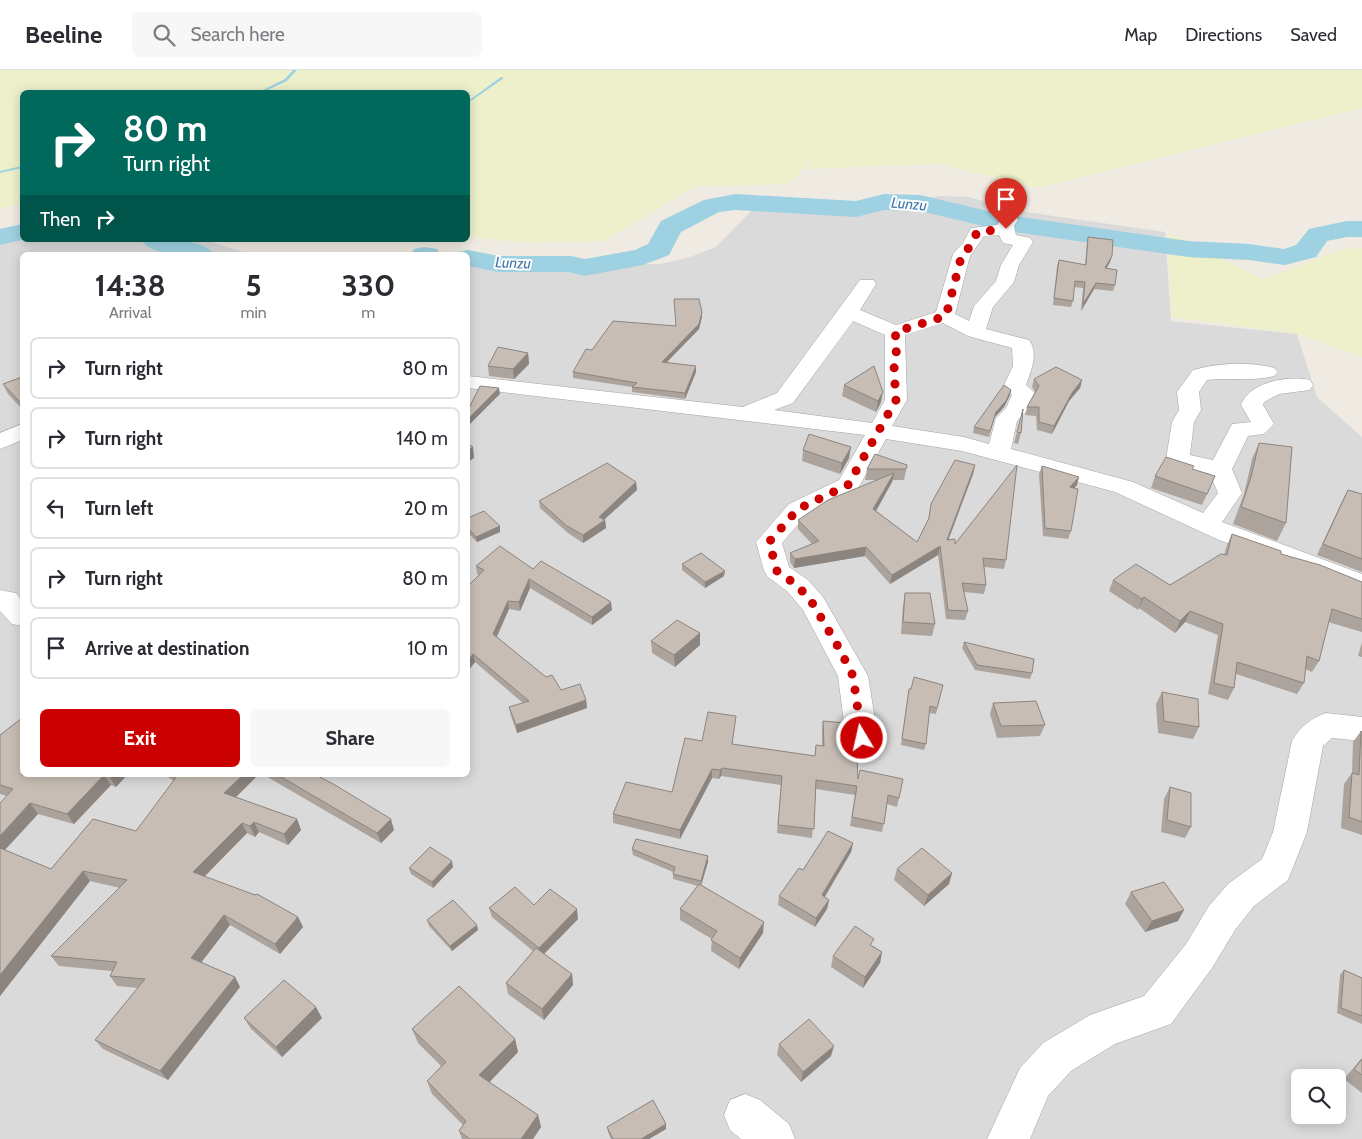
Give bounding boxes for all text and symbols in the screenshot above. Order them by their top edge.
search box [132,12,482,57]
text: Beeline [25,20,102,49]
icon: search [150,21,178,49]
text: Search here [190,23,285,46]
text: Map [1124,24,1157,46]
text: Directions [1185,24,1262,46]
text: Saved [1290,24,1337,46]
text: 80 m [123,107,207,150]
icon: right [40,110,105,175]
text: Turn right [123,150,210,177]
pin [985,178,1027,229]
icon: arrive [992,185,1020,213]
water label: Lunzu [890,193,928,215]
icon: right [91,205,119,233]
text: Then [40,208,81,231]
water label: Lunzu [495,253,531,273]
text: 14:38 [95,267,166,304]
text: 5 [246,267,262,304]
text: 330 [342,267,395,304]
text: Arrival [109,303,151,322]
text: min [240,303,267,322]
text: m [361,303,375,322]
icon: right [42,354,70,382]
text: Turn right [85,357,163,380]
text: 80 m [402,357,448,380]
icon: right [42,424,70,452]
text: Turn right [85,427,163,450]
text: 140 m [397,427,448,450]
icon: left [42,494,70,522]
text: Turn left [85,497,153,520]
text: 20 m [404,497,448,520]
icon: right [42,564,70,592]
text: Turn right [85,567,163,590]
text: 80 m [402,567,448,590]
icon: arrive [42,634,70,662]
text: Arrive at destination [85,637,249,660]
text: 10 m [408,637,448,660]
button: Exit [40,709,240,767]
button: Share [250,709,450,767]
position arrow [835,711,887,763]
map controls [1291,1069,1346,1124]
button: search [1291,1069,1346,1124]

